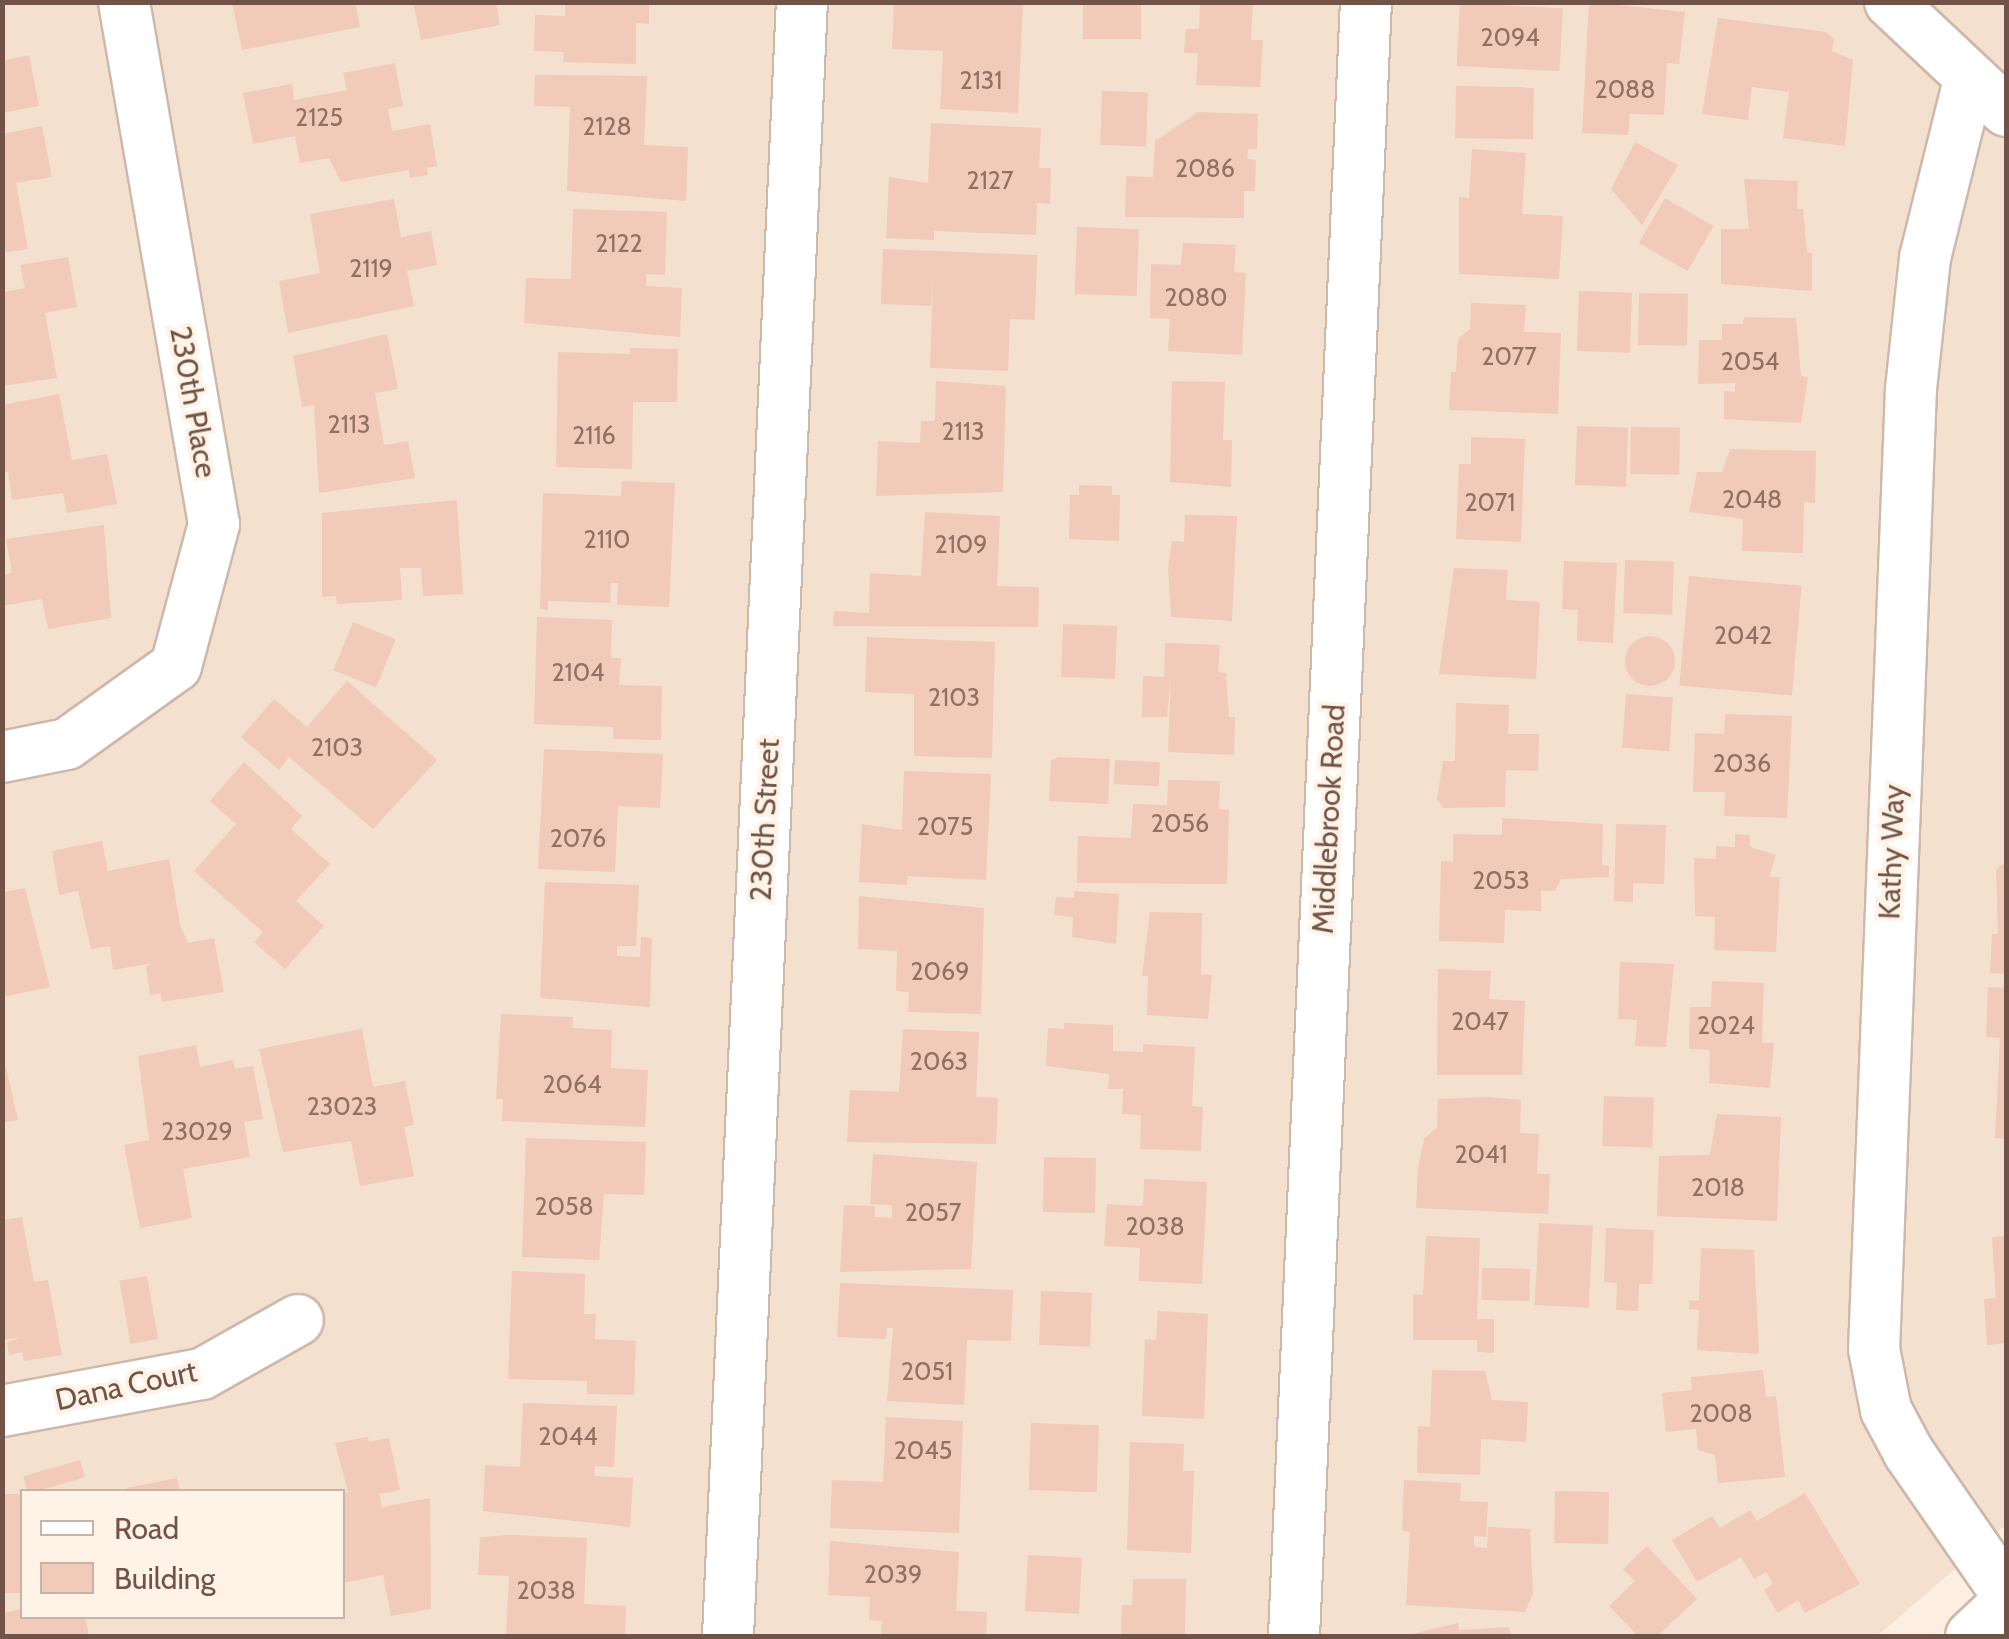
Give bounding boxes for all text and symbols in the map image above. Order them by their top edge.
house number: 2094 [1480,22,1540,52]
house number: 2131 [960,65,1002,95]
house number: 2088 [1595,74,1655,104]
house number: 2125 [295,102,343,132]
house number: 2128 [582,111,632,141]
house number: 2086 [1175,153,1235,183]
house number: 2127 [967,165,1013,195]
house number: 2122 [595,228,643,258]
house number: 2119 [349,253,393,283]
house number: 2080 [1164,282,1228,312]
street label: 230th Place [162,323,224,481]
house number: 2077 [1481,341,1537,371]
house number: 2054 [1721,346,1779,376]
house number: 2113 [328,409,370,439]
house number: 2113 [942,416,984,446]
house number: 2116 [572,420,616,450]
house number: 2048 [1722,484,1782,514]
house number: 2071 [1465,487,1515,517]
house number: 2110 [584,524,630,554]
house number: 2109 [935,529,987,559]
house number: 2042 [1714,620,1772,650]
house number: 2104 [551,657,605,687]
house number: 2103 [928,682,980,712]
street label: Middlebrook Road [1305,703,1353,935]
house number: 2103 [311,732,363,762]
street label: 230th Street [743,738,787,902]
house number: 2036 [1713,748,1771,778]
street label: Kathy Way [1872,784,1912,920]
house number: 2056 [1151,808,1209,838]
house number: 2075 [917,811,973,841]
house number: 2076 [550,823,606,853]
house number: 2053 [1472,865,1530,895]
house number: 2069 [911,956,969,986]
house number: 2047 [1451,1006,1509,1036]
house number: 2024 [1697,1010,1755,1040]
house number: 2063 [910,1046,968,1076]
house number: 2064 [542,1069,602,1099]
house number: 23023 [307,1091,377,1121]
house number: 23029 [161,1116,233,1146]
house number: 2041 [1454,1139,1508,1169]
house number: 2018 [1691,1172,1745,1202]
house number: 2058 [534,1191,594,1221]
house number: 2057 [905,1197,961,1227]
house number: 2038 [1125,1211,1185,1241]
street label: Dana Court [52,1353,200,1419]
house number: 2051 [901,1356,953,1386]
house number: 2008 [1689,1398,1753,1428]
house number: 2044 [538,1421,598,1451]
house number: 2045 [894,1435,952,1465]
legend [20,1489,345,1619]
text: Road [114,1510,179,1547]
house number: 2039 [864,1559,922,1589]
text: Building [114,1560,216,1597]
house number: 2038 [516,1575,576,1605]

